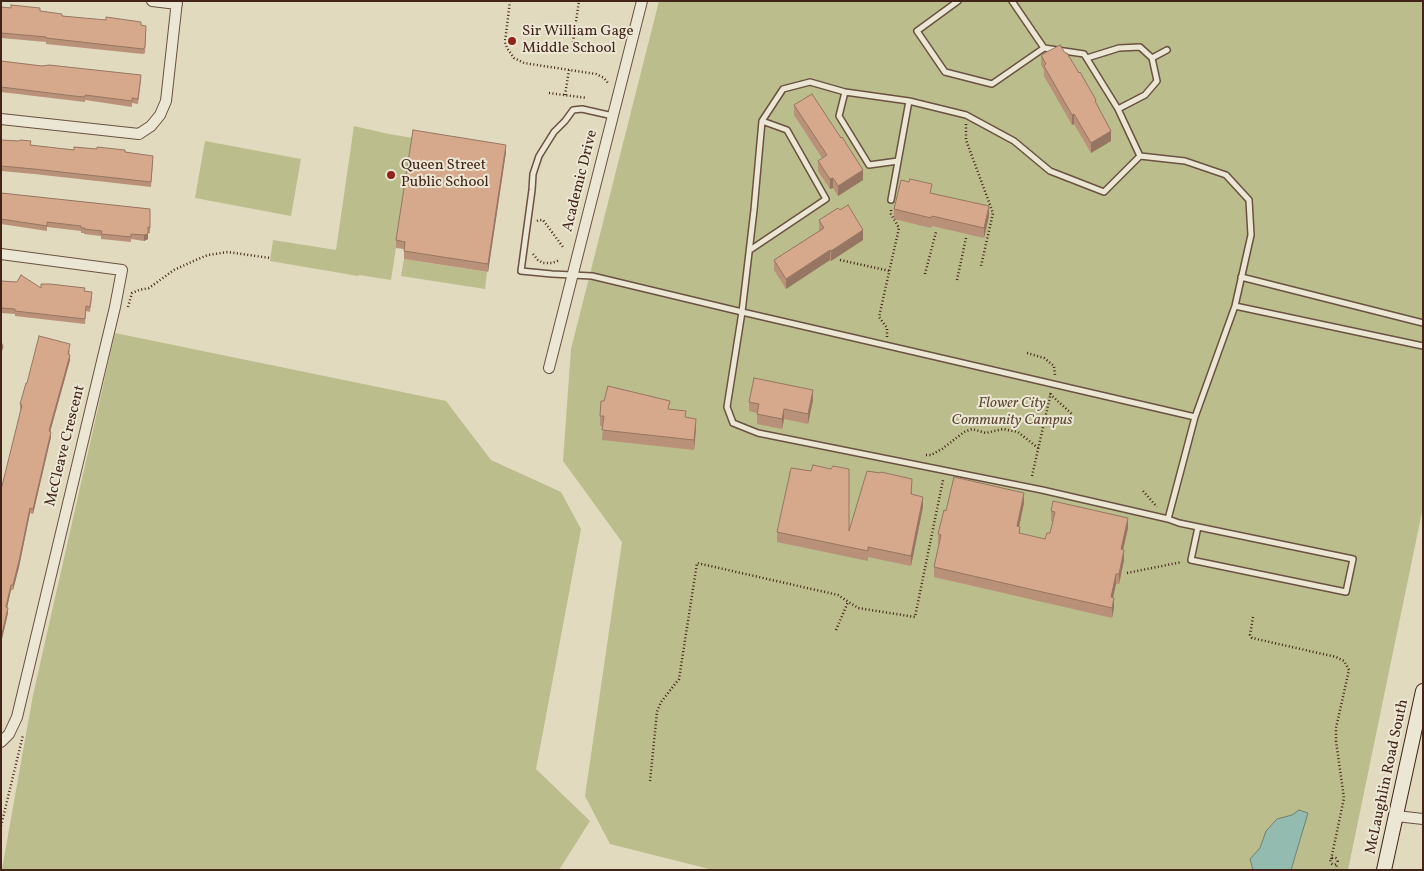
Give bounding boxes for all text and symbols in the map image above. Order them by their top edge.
place label: Sir William Gage Middle School [522,23,634,58]
marker: Sir William Gage Middle School [506,35,518,47]
street label: Academic Drive [560,128,602,234]
place label: Queen Street Public School [401,157,489,192]
marker: Queen Street Public School [385,169,397,181]
street label: McCleave Crescent [42,384,90,508]
park label: Flower City Community Campus [951,395,1073,430]
street label: McLaughlin Road South [1363,698,1413,856]

